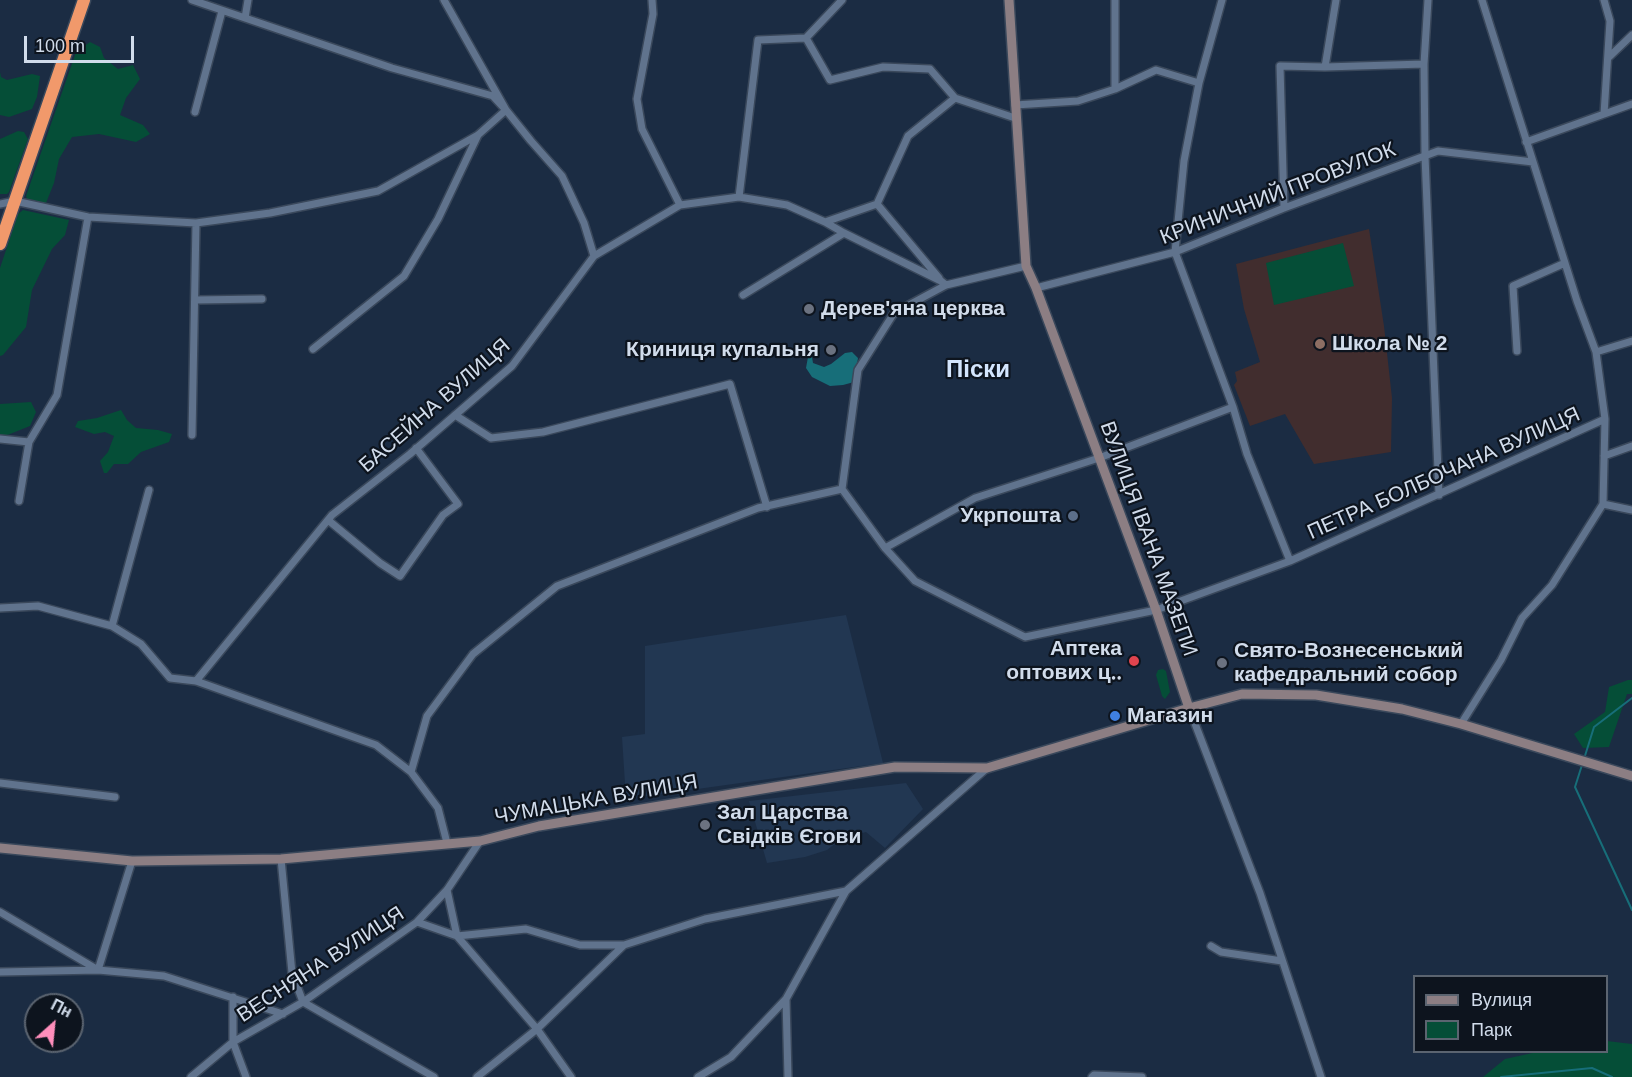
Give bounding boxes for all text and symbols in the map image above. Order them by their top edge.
scale bar [27,24,136,62]
text: 100 m [35,36,85,56]
street label: КРИНИЧНИЙ ПРОВУЛОК [1157,137,1399,251]
place label: Дерев'яна церква [821,296,1005,322]
marker: Дерев'яна церква [802,302,816,316]
place label: Школа № 2 [1332,331,1447,357]
street label: БАСЕЙНА ВУЛИЦЯ [354,334,516,478]
place label: Криниця купальня [626,337,819,363]
marker: Школа № 2 [1313,337,1327,351]
marker: Криниця купальня [824,343,838,357]
district label: Піски [946,356,1010,384]
street label: ПЕТРА БОЛБОЧАНА ВУЛИЦЯ [1304,402,1584,546]
street label: ВУЛИЦЯ ІВАНА МАЗЕПИ [1094,418,1202,660]
place label: Укрпошта [960,503,1061,529]
marker: Укрпошта [1066,509,1080,523]
place label: Аптека оптових ц‥ [1006,636,1122,686]
place label: Свято-Вознесенський кафедральний собор [1234,638,1463,688]
marker: Аптека оптових ц‥ [1127,654,1141,668]
marker: Свято-Вознесенський кафедральний собор [1215,656,1229,670]
place label: Магазин [1127,703,1213,729]
marker: Магазин [1108,709,1122,723]
street label: ЧУМАЦЬКА ВУЛИЦЯ [492,770,700,830]
place label: Зал Царства Свідків Єгови [717,800,861,850]
marker: Зал Царства Свідків Єгови [698,818,712,832]
street label: ВЕСНЯНА ВУЛИЦЯ [233,902,409,1028]
legend [1413,975,1608,1053]
text: Вулиця [1471,990,1532,1010]
north arrow [24,993,84,1053]
text: Пн [48,996,75,1021]
text: Парк [1471,1020,1512,1040]

